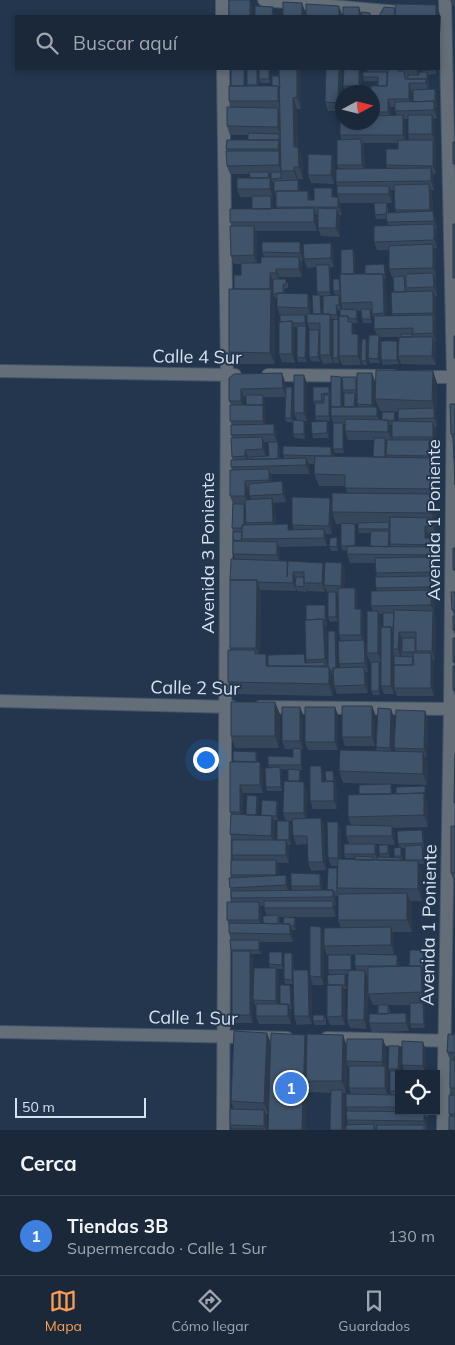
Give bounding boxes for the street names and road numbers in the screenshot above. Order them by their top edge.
street label: Calle 4 Sur [152,344,242,369]
street label: Avenida 1 Poniente [422,439,445,601]
street label: Avenida 3 Poniente [196,472,219,634]
street label: Calle 2 Sur [150,675,240,700]
street label: Avenida 1 Poniente [416,844,441,1006]
street label: Calle 1 Sur [148,1005,238,1030]

